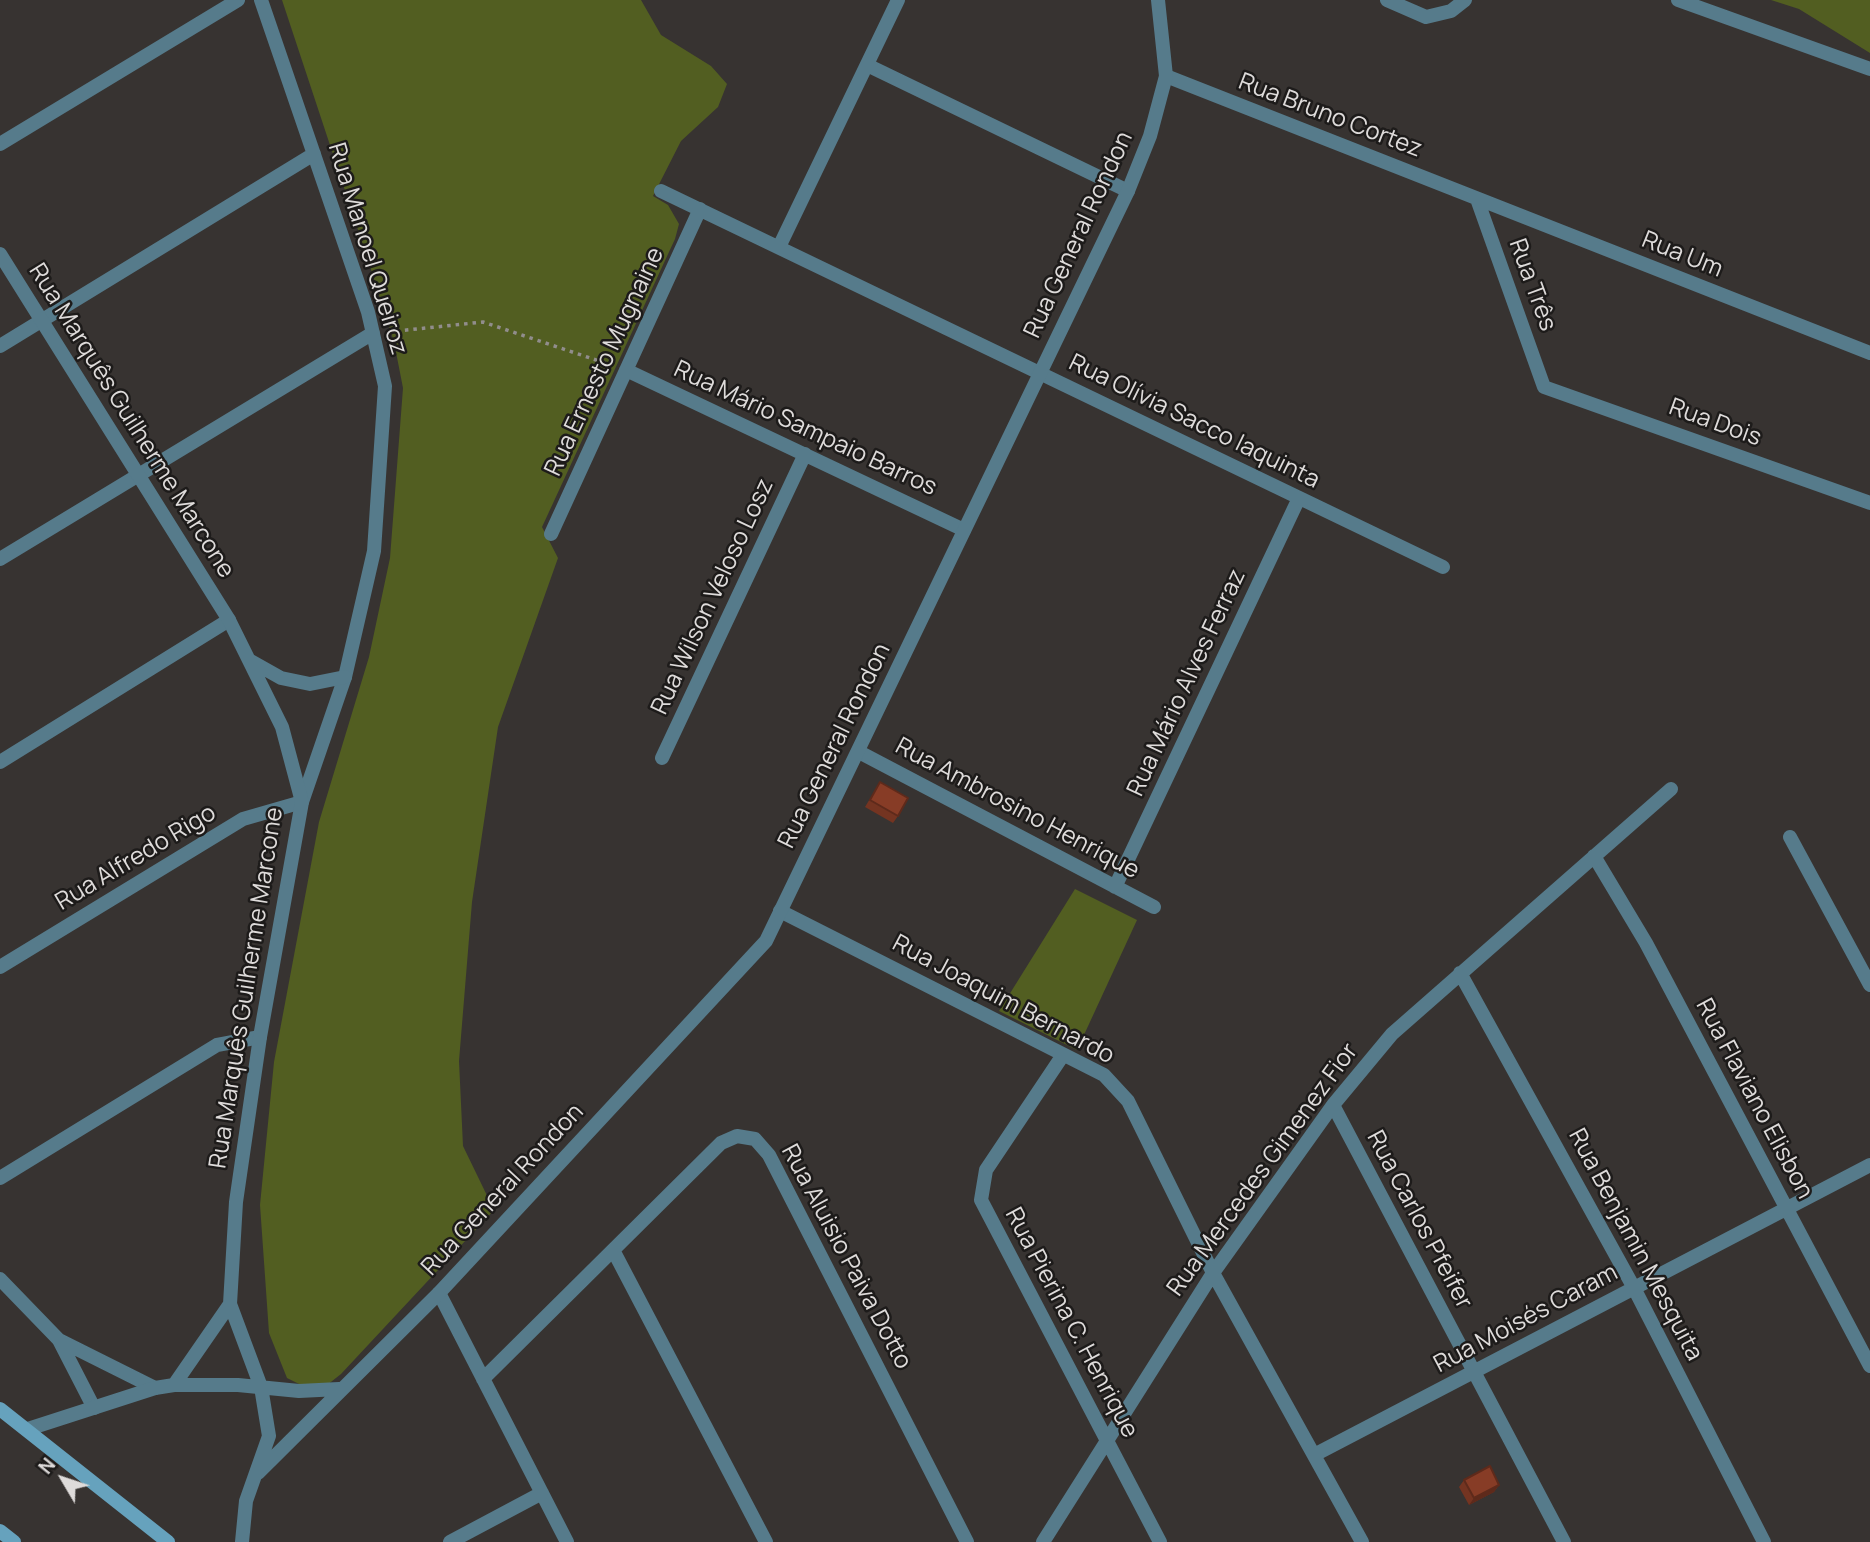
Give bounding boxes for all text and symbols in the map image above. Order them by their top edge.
street label: Rua Bruno Cortez [1234,68,1426,164]
street label: Rua General Rondon [1019,127,1139,343]
street label: Rua Manoel Queiroz [321,140,413,358]
street label: Rua Um [1637,226,1727,284]
street label: Rua Três [1502,235,1562,335]
street label: Rua Ernesto Mugnaine [539,243,671,481]
street label: Rua Marquês Guilherme Marcone [22,258,240,584]
street label: Rua Olívia Sacco Iaquinta [1064,349,1324,495]
street label: Rua Mário Sampaio Barros [669,355,941,503]
street label: Rua Dois [1665,393,1765,453]
street label: Rua Wilson Veloso Losz [646,475,780,719]
street label: Rua Mário Alves Ferraz [1122,565,1252,801]
street label: Rua General Rondon [773,639,897,853]
street label: Rua Ambrosino Henrique [890,732,1144,886]
street label: Rua Alfredo Rigo [51,799,221,917]
street label: Rua Marquês Guilherme Marcone [204,805,290,1171]
street label: Rua Joaquim Bernardo [887,929,1119,1071]
street label: Rua Flaviano Elisbon [1689,994,1819,1204]
street label: Rua Mercedes Gimenez Fior [1162,1038,1364,1302]
street label: Rua General Rondon [416,1098,590,1282]
street label: Rua Benjamin Mesquita [1562,1124,1708,1366]
street label: Rua Carlos Pfeifer [1360,1126,1478,1314]
street label: Rua Aluisio Paiva Dotto [775,1140,917,1374]
street label: Rua Pierina C. Henrique [998,1203,1144,1443]
street label: Rua Moisés Caram [1429,1258,1623,1380]
north arrow [28,1444,98,1514]
text: N [32,1452,61,1479]

